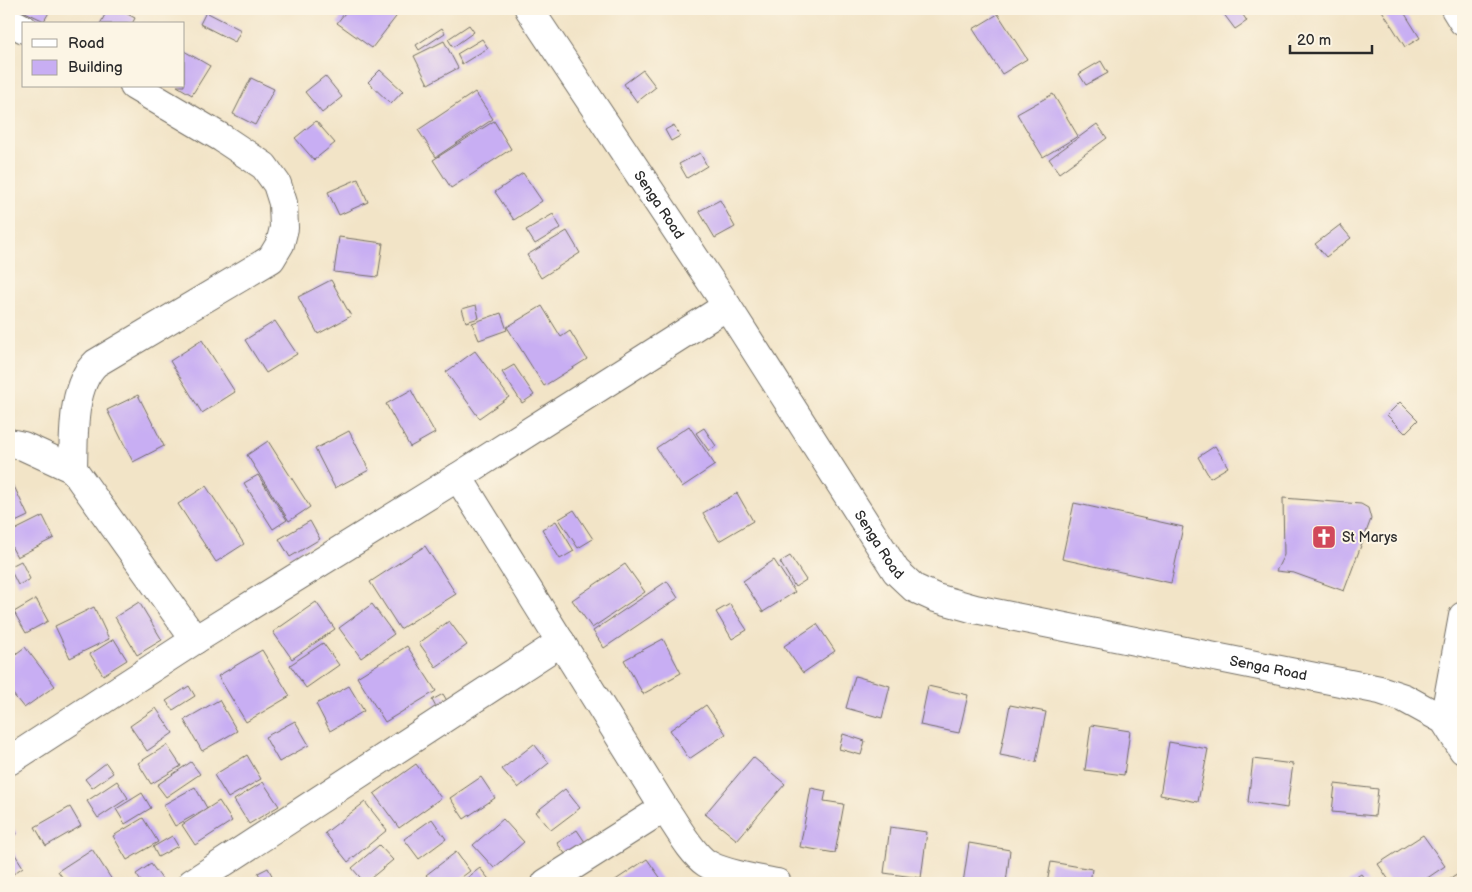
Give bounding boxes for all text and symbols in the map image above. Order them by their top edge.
legend [22,22,185,88]
scale bar [1290,22,1372,54]
text: 20 m [1297,31,1331,50]
text: Road [68,34,104,53]
text: Building [68,58,123,77]
street label: Senga Road [631,167,688,242]
street label: Senga Road [851,507,908,583]
church icon: St Marys [1311,524,1337,550]
place label: St Marys [1342,529,1397,546]
street label: Senga Road [1228,652,1309,684]

